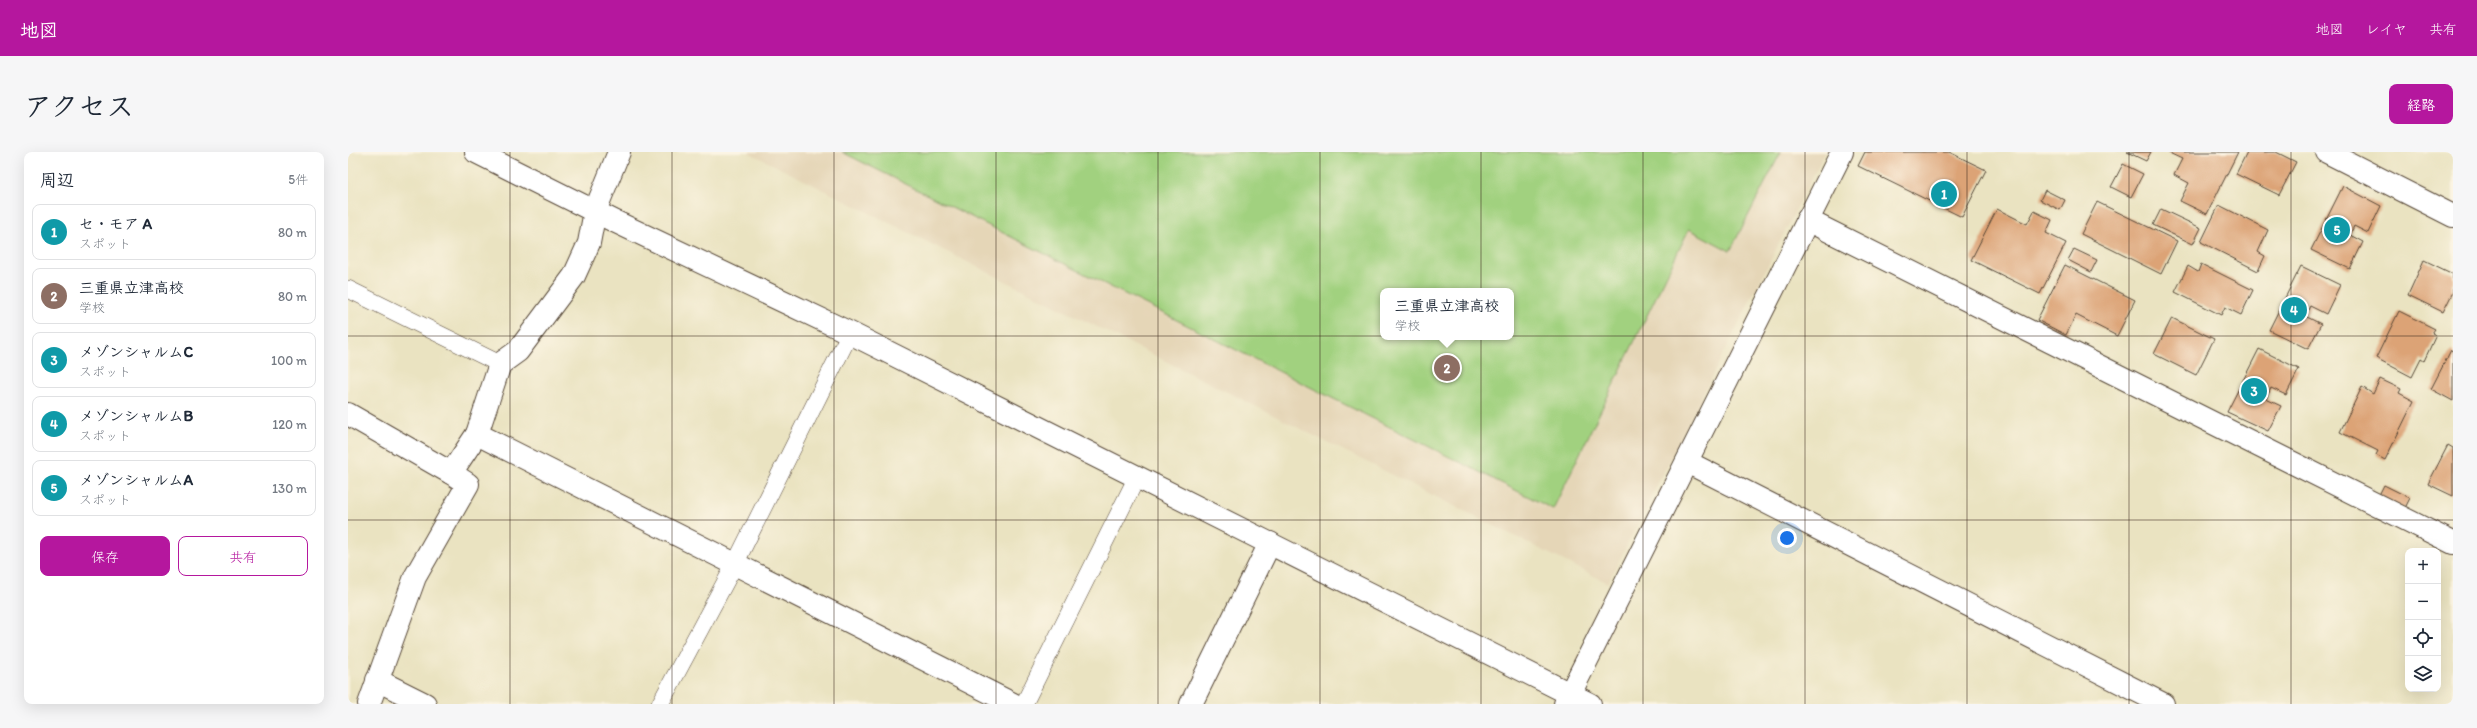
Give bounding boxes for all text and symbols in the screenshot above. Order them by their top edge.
text: 地図 [20,19,58,42]
text: 地図 [2316,21,2344,38]
text: レイヤ [2366,21,2407,38]
text: 共有 [2429,21,2457,38]
button: 経路 [2389,84,2453,124]
text: アクセス [24,89,134,123]
text: 周辺 [40,170,74,190]
text: 5件 [288,172,308,187]
pin: 1 [1931,179,1957,209]
text: セ・モア A [79,215,152,233]
pin: 5 [2324,215,2350,245]
text: 1 [51,225,57,240]
text: 80 m [278,225,307,240]
text: スポット [79,236,131,251]
text: 三重県立津高校 [79,279,184,297]
popup [1380,288,1514,340]
text: 2 [51,289,57,304]
text: 80 m [278,289,307,304]
pin: 4 [2281,295,2307,325]
text: 三重県立津高校 [1394,297,1500,315]
text: 学校 [79,300,105,315]
text: 学校 [1394,318,1421,333]
text: メゾンシャルムC [79,343,193,361]
text: 3 [50,353,58,368]
text: 100 m [271,353,307,368]
pin: 2 [1434,353,1460,383]
text: スポット [79,364,131,379]
pin: 3 [2241,376,2267,406]
text: メゾンシャルムB [79,407,193,425]
text: 4 [50,417,58,432]
text: 120 m [272,417,307,432]
text: スポット [79,428,131,443]
text: メゾンシャルムA [79,471,193,489]
text: 5 [51,481,57,496]
text: 130 m [272,481,307,496]
text: スポット [79,492,131,507]
your location [1777,528,1797,548]
button: 保存 [40,536,170,576]
button: 共有 [178,536,308,576]
map controls [2405,548,2441,692]
button: + [2405,548,2441,584]
button: − [2405,584,2441,620]
button: locate [2405,620,2441,656]
button: layers [2405,656,2441,692]

